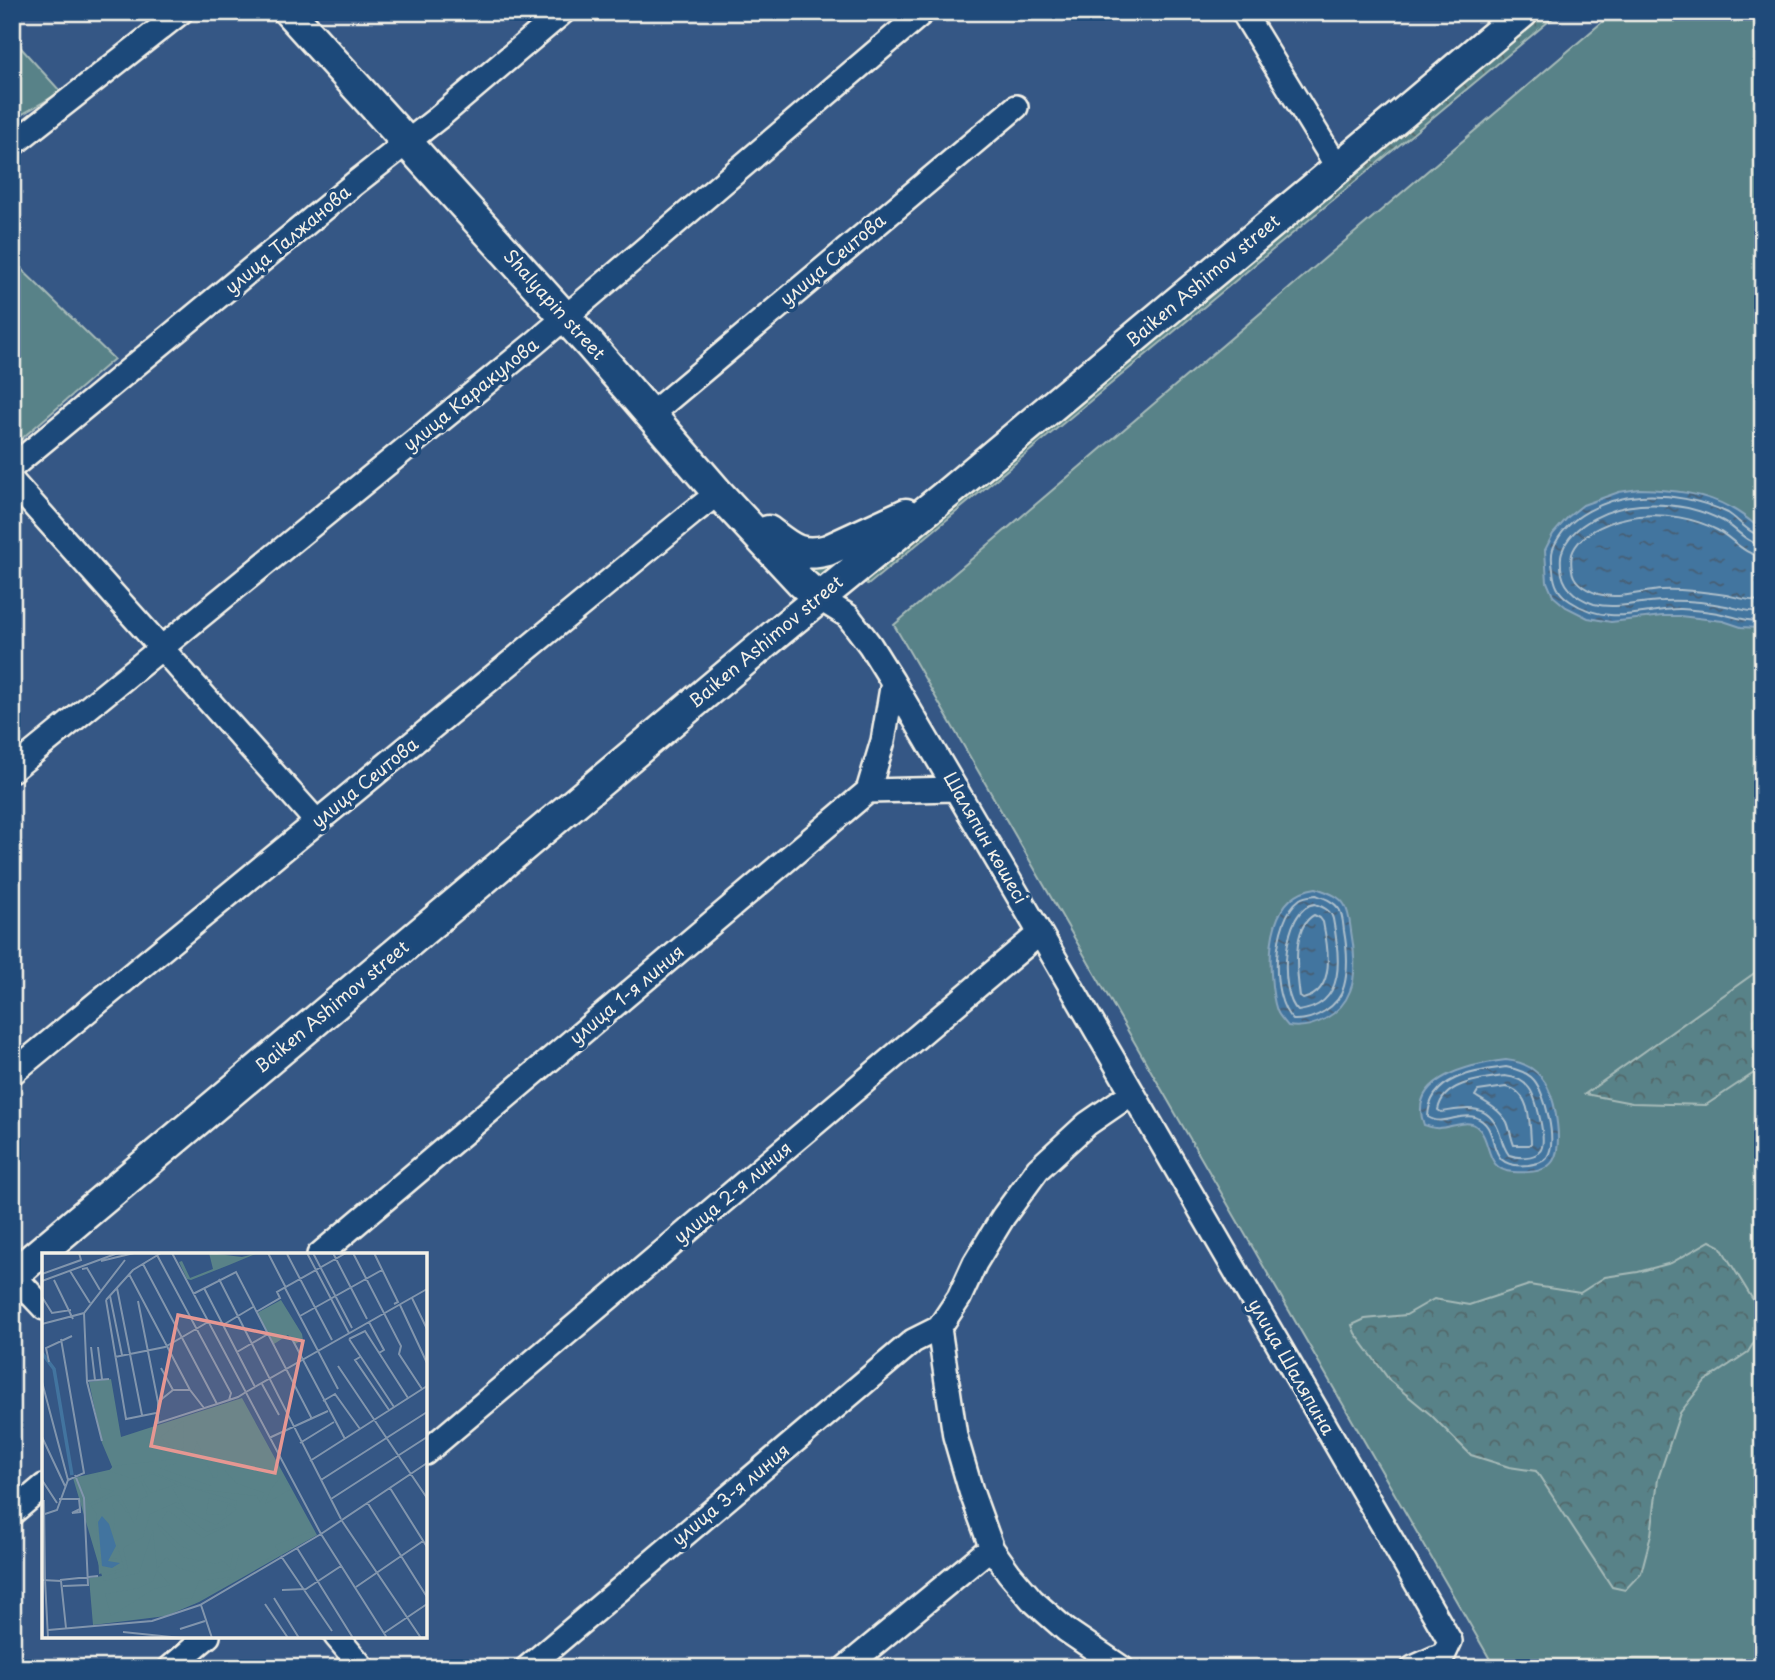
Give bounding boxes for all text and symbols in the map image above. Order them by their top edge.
street label: улица Талжанова [218,177,357,300]
street label: улица Сеитова [773,206,891,311]
street label: Baiken Ashimov street [1119,207,1285,353]
street label: Shalyapin street [498,242,612,366]
street label: улица Каракулова [397,330,544,457]
street label: Baiken Ashimov street [682,568,848,714]
street label: улица Сеитова [305,730,424,834]
street label: Шаляпин көшесі [938,766,1035,908]
street label: Baiken Ashimov street [248,933,414,1079]
street label: улица 1-я линия [563,938,689,1050]
street label: улица 2-я линия [667,1134,797,1249]
inset map [42,1253,427,1638]
street label: улица Шаляпина [1242,1293,1343,1440]
street label: улица 3-я линия [665,1436,795,1551]

